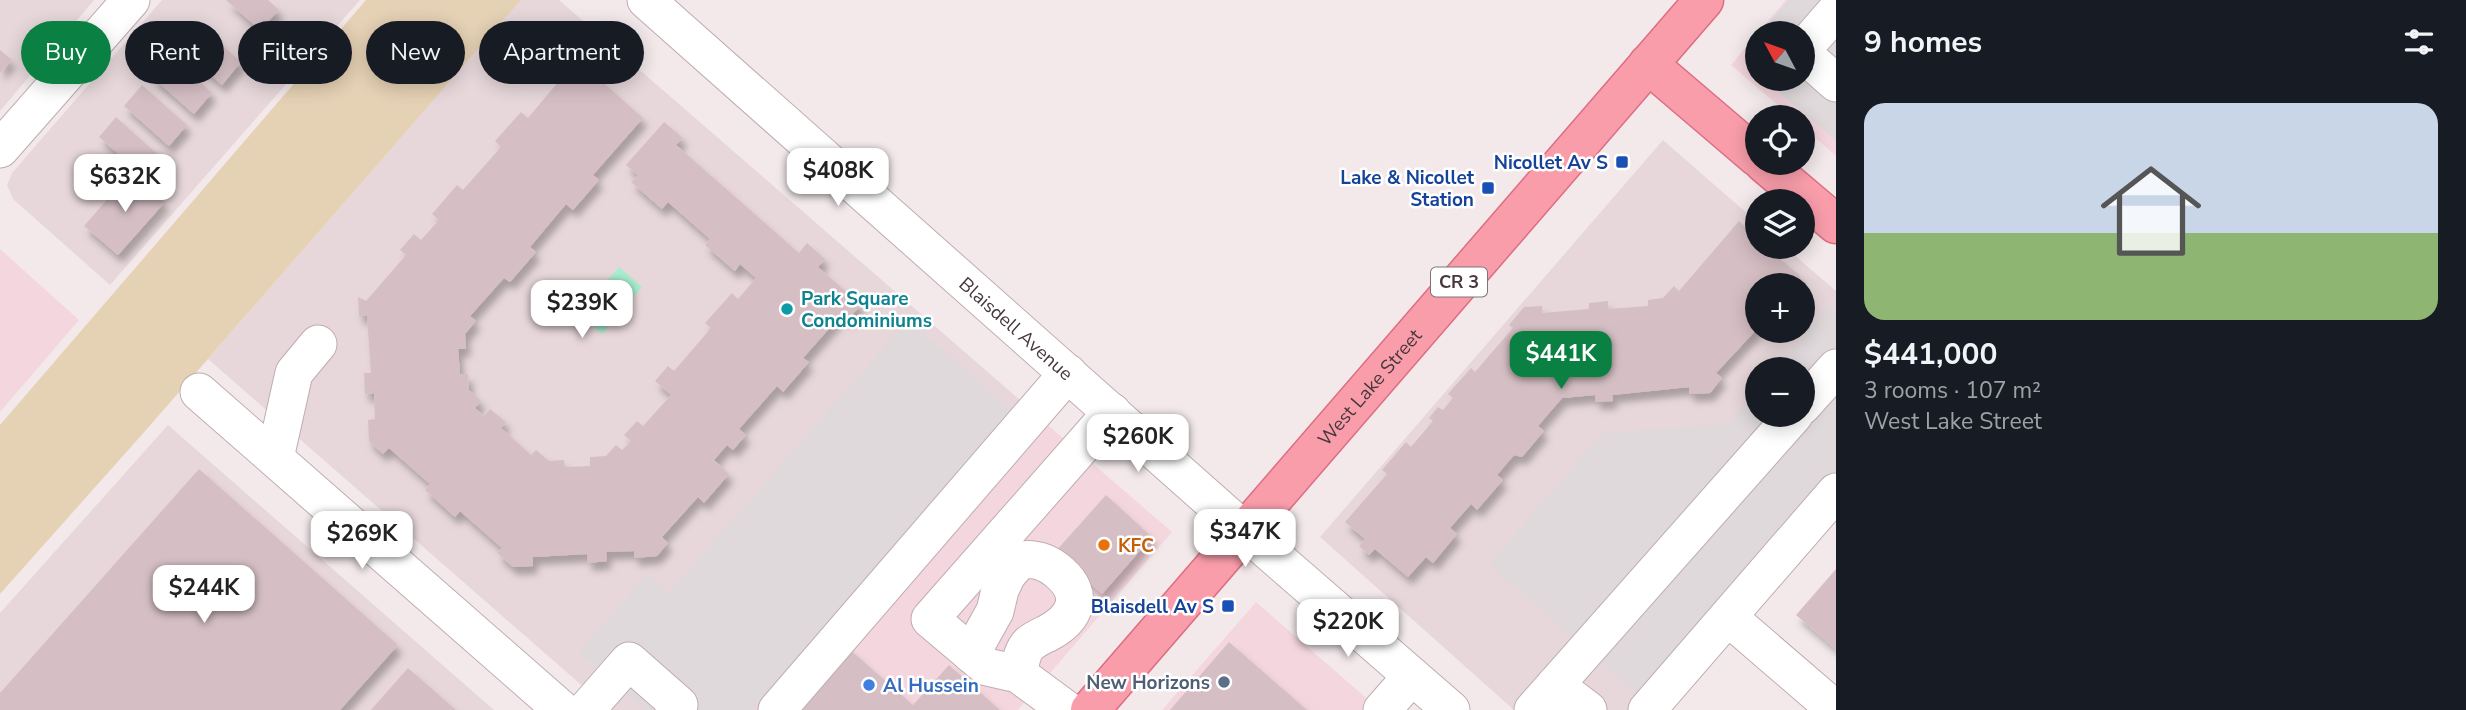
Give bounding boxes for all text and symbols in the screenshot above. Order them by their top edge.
chip: Buy [21,21,111,84]
chip: Rent [125,21,224,84]
chip: Filters [238,21,352,84]
chip: New [366,21,465,84]
chip: Apartment [479,21,644,84]
north arrow [1745,21,1815,91]
map controls [1745,21,1815,427]
text: 9 homes [1864,22,1982,63]
icon: filters [2400,23,2438,61]
button: locate [1745,105,1815,175]
pin: $408K [789,148,887,208]
icon: home [2088,148,2214,274]
place label: Nicollet Av S [1494,150,1608,176]
pin: $632K [76,154,174,214]
marker: Nicollet Av S [1614,154,1630,170]
text: $408K [803,155,873,186]
text: $632K [90,161,160,192]
place label: Lake & Nicollet Station [1340,165,1475,213]
marker: Lake & Nicollet Station [1480,180,1496,196]
button: layers [1745,189,1815,259]
road number: CR 3 [1431,268,1487,296]
street label: Blaisdell Avenue [953,272,1078,387]
button: + [1745,273,1815,343]
pin: $239K [533,280,631,340]
place label: Park Square Condominiums [801,286,932,334]
text: $239K [547,287,617,318]
marker: Park Square Condominiums [779,301,795,317]
street label: West Lake Street [1312,323,1428,452]
pin: $441K [1512,332,1610,391]
text: $441,000 [1864,334,1997,375]
text: $441K [1526,338,1596,369]
button: − [1745,357,1815,427]
text: 3 rooms · 107 m² [1864,375,2041,406]
text: West Lake Street [1864,406,2042,437]
pin: $260K [1089,414,1187,474]
text: $260K [1103,421,1173,452]
pin: $347K [1196,510,1294,569]
pin: $269K [313,512,411,571]
text: $347K [1210,516,1280,547]
text: $269K [327,518,397,549]
place label: KFC [1118,533,1154,559]
marker: KFC [1096,537,1112,553]
pin: $244K [155,566,253,625]
text: $244K [169,572,239,603]
place label: Blaisdell Av S [1091,594,1214,620]
marker: Blaisdell Av S [1220,598,1236,614]
pin: $220K [1299,600,1397,659]
text: $220K [1313,606,1383,637]
place label: New Horizons [1086,670,1210,696]
place label: Al Hussein [883,673,979,699]
marker: New Horizons [1216,674,1232,690]
marker: Al Hussein [861,677,877,693]

